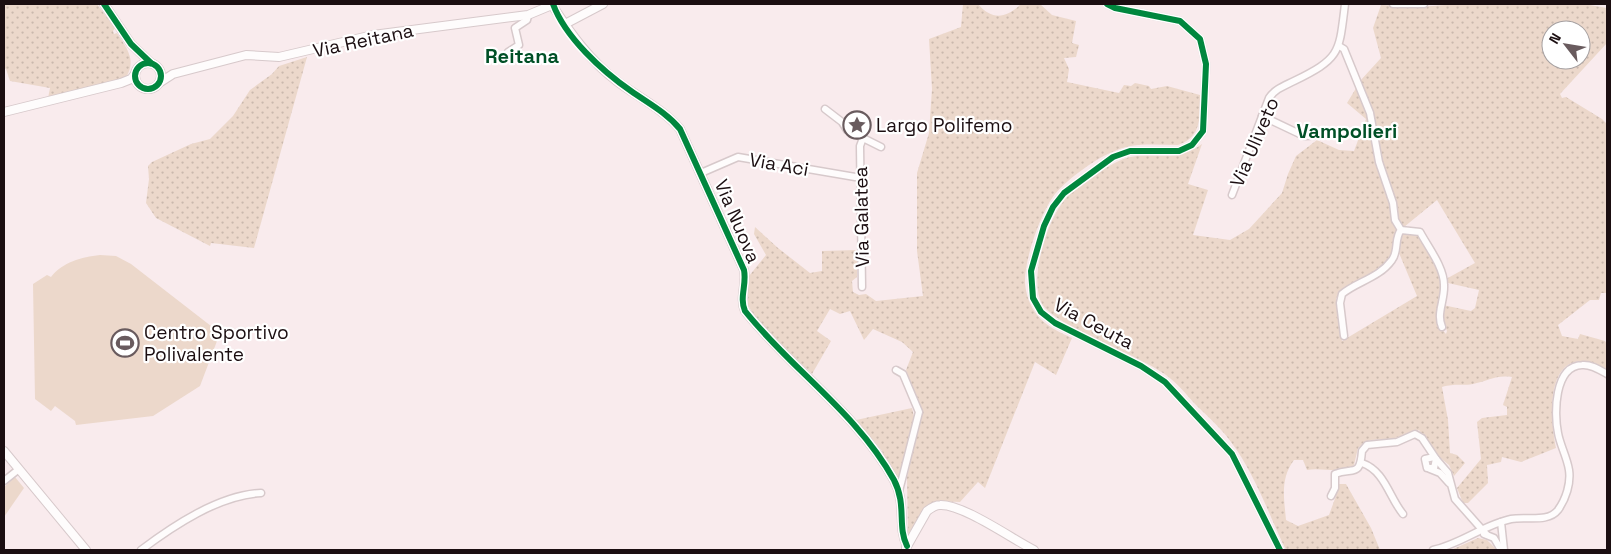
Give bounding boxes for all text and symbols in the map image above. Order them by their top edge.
street label: Via Reitana [310,18,416,63]
north arrow [1541,20,1591,70]
text: N [1545,30,1565,47]
district label: Reitana [485,43,559,69]
street label: Via Uliveto [1224,94,1285,191]
place icon: Largo Polifemo [842,110,872,140]
place label: Largo Polifemo [876,113,1012,138]
district label: Vampolieri [1297,118,1397,144]
street label: Via Aci [747,147,811,182]
street label: Via Galatea [848,166,875,268]
street label: Via Nuova [709,175,766,267]
street label: Via Ceuta [1050,292,1138,355]
place label: Centro Sportivo Polivalente [144,320,289,367]
sports icon: Centro Sportivo Polivalente [110,328,140,358]

